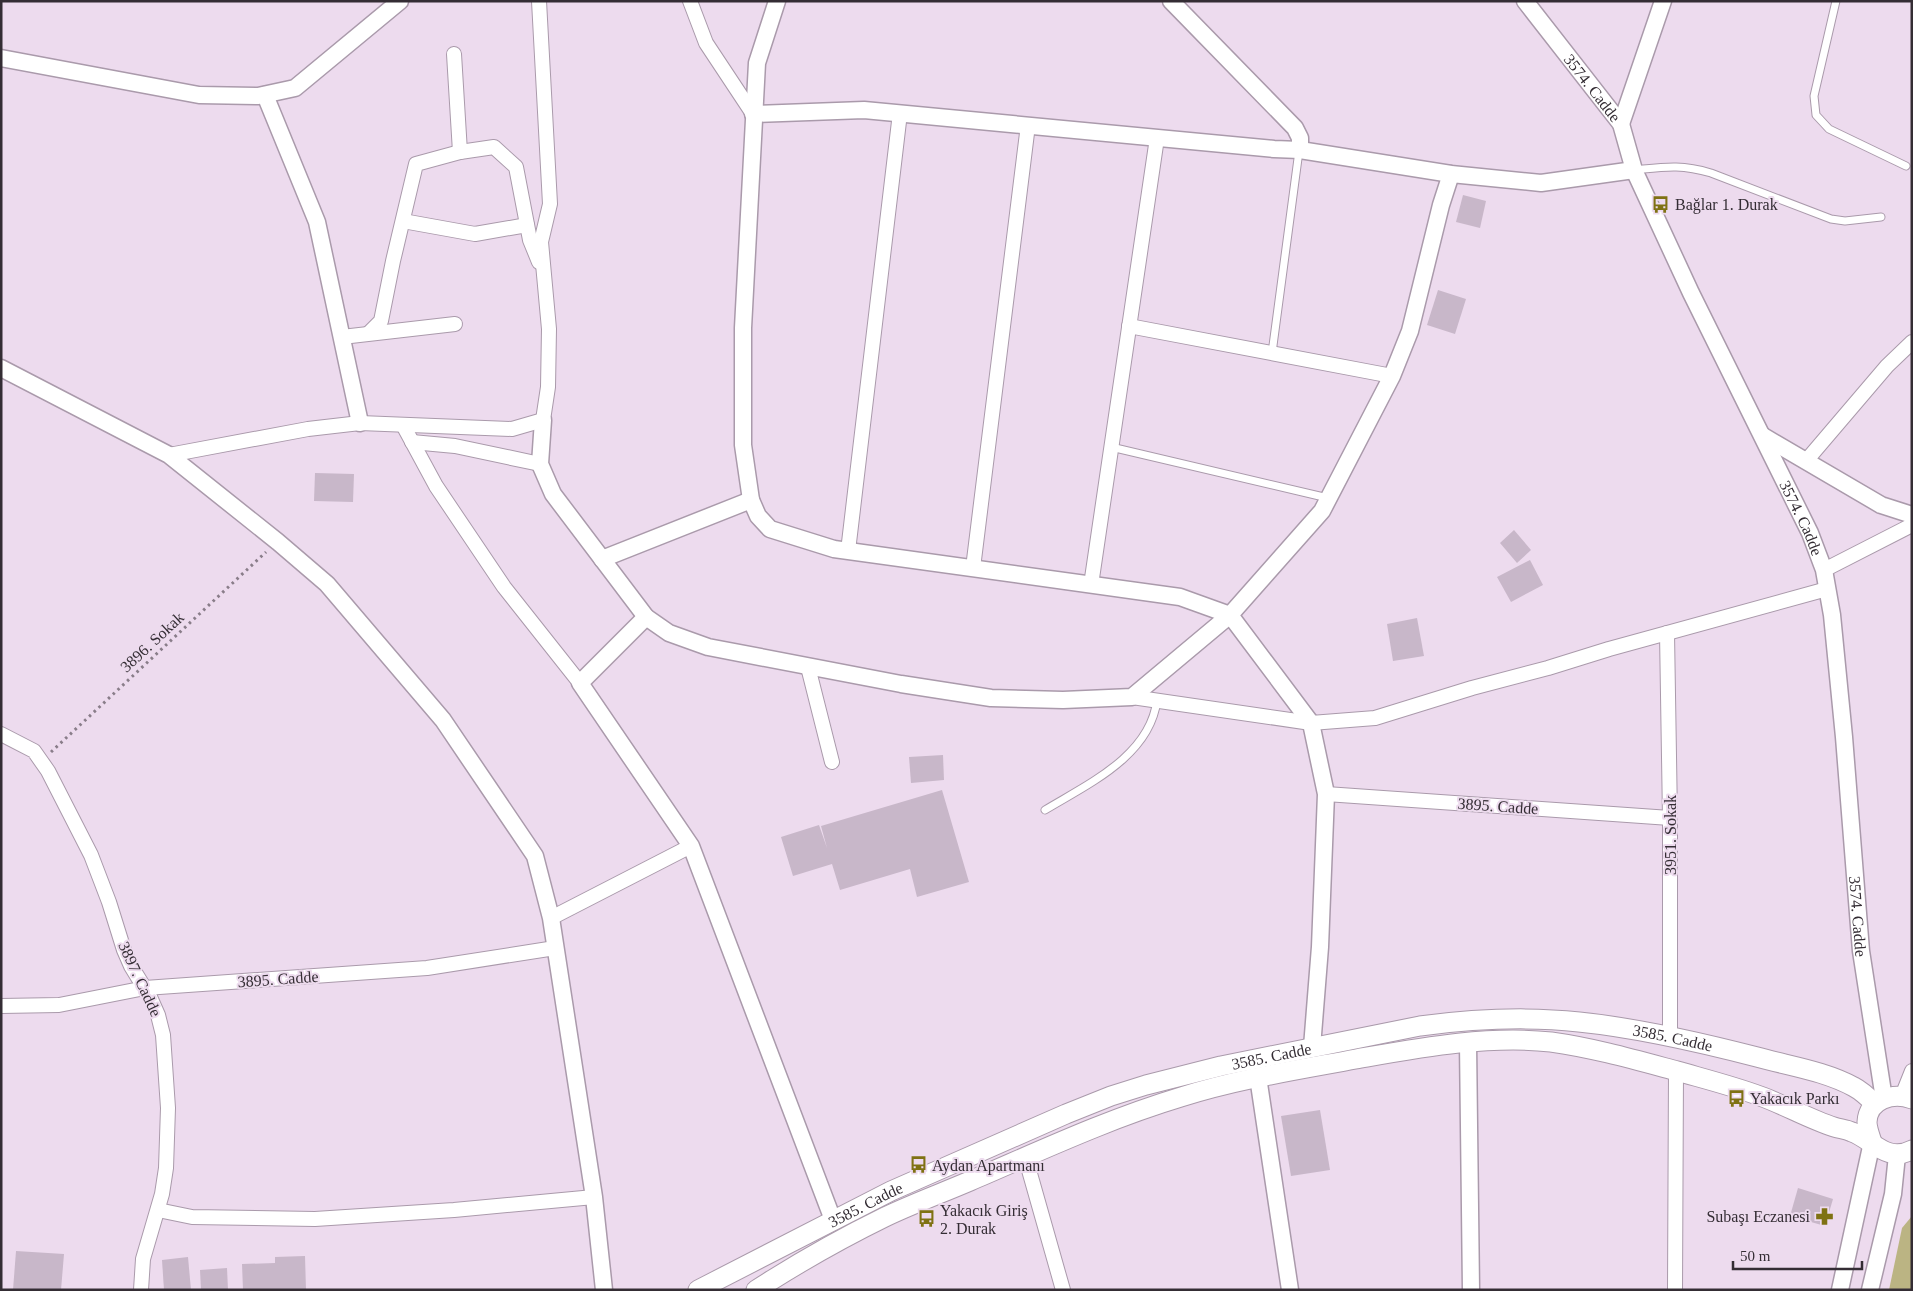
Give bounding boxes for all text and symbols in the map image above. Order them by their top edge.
street label: 3574. Cadde [1561,51,1624,125]
bus stop icon: Bağlar 1. Durak [1651,194,1671,214]
place label: Bağlar 1. Durak [1675,196,1778,214]
street label: 3574. Cadde [1777,478,1826,558]
street label: 3896. Sokak [117,609,187,675]
street label: 3895. Cadde [1457,795,1539,817]
street label: 3951. Sokak [1662,795,1679,875]
street label: 3574. Cadde [1847,875,1870,958]
street label: 3897. Cadde [115,939,165,1019]
street label: 3895. Cadde [237,968,319,990]
street label: 3585. Cadde [1632,1021,1714,1054]
street label: 3585. Cadde [1230,1040,1313,1072]
bus stop icon: Yakacık Parkı [1726,1088,1746,1108]
place label: Yakacık Parkı [1750,1090,1840,1107]
bus stop icon: Aydan Apartmanı [908,1155,928,1175]
place label: Aydan Apartmanı [932,1157,1045,1175]
street label: 3585. Cadde [825,1179,905,1230]
place label: Yakacık Giriş 2. Durak [940,1202,1028,1237]
pharmacy icon: Subaşı Eczanesi [1814,1206,1834,1226]
place label: Subaşı Eczanesi [1706,1208,1811,1226]
bus stop icon: Yakacık Giriş 2. Durak [916,1209,936,1229]
scale bar [1733,1238,1862,1270]
text: 50 m [1740,1248,1771,1264]

